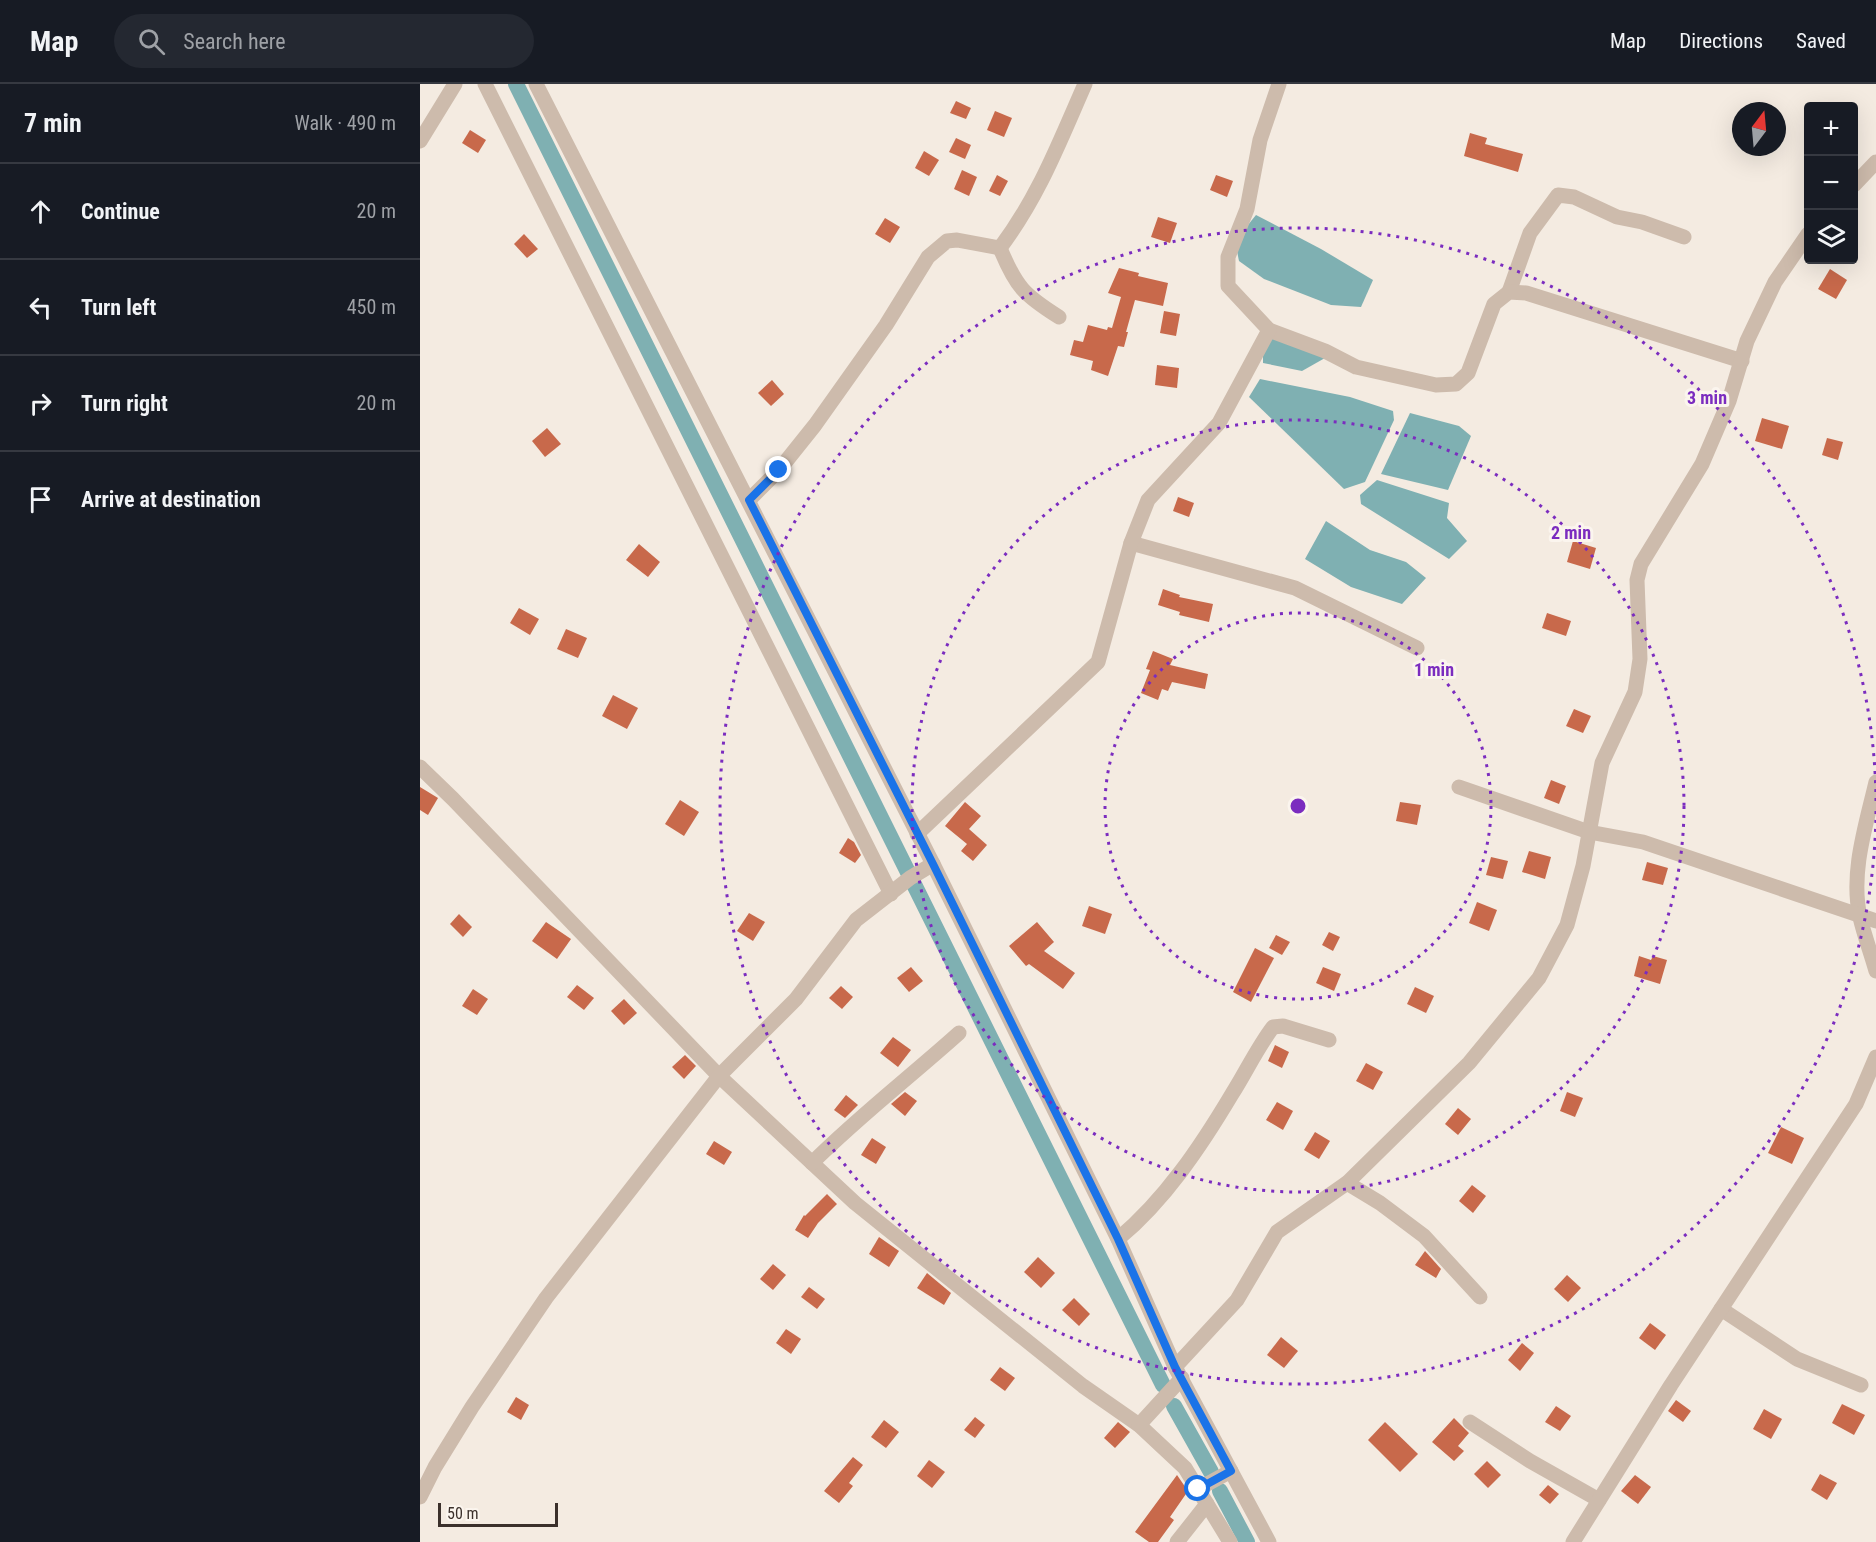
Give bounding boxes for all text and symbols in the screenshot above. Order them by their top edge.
search box [114,14,534,68]
text: Map [30,25,78,58]
icon: search [135,25,168,58]
text: Search here [183,29,286,54]
text: Map [1610,29,1646,53]
text: Directions [1679,29,1763,53]
text: Saved [1796,29,1846,53]
north arrow [1732,102,1786,156]
map controls [1804,102,1858,264]
button: + [1804,102,1858,156]
text: 7 min [24,108,82,138]
text: Walk · 490 m [295,111,396,135]
button: − [1804,156,1858,210]
icon: ahead [24,195,57,228]
text: Continue [81,199,160,224]
text: 20 m [357,199,396,223]
button: layers [1804,210,1858,264]
icon: left [24,291,57,324]
text: Turn left [81,295,156,320]
text: 450 m [347,295,396,319]
icon: right [24,387,57,420]
text: 3 min [1687,387,1727,408]
text: Turn right [81,391,168,416]
text: 20 m [357,391,396,415]
route end [765,456,791,482]
icon: arrive [24,483,57,516]
text: Arrive at destination [81,487,261,512]
text: 2 min [1551,522,1591,543]
text: 1 min [1414,659,1454,680]
centre of rings [1288,796,1308,816]
route start [1184,1475,1210,1501]
scale bar [438,1500,558,1528]
text: 50 m [447,1504,479,1523]

